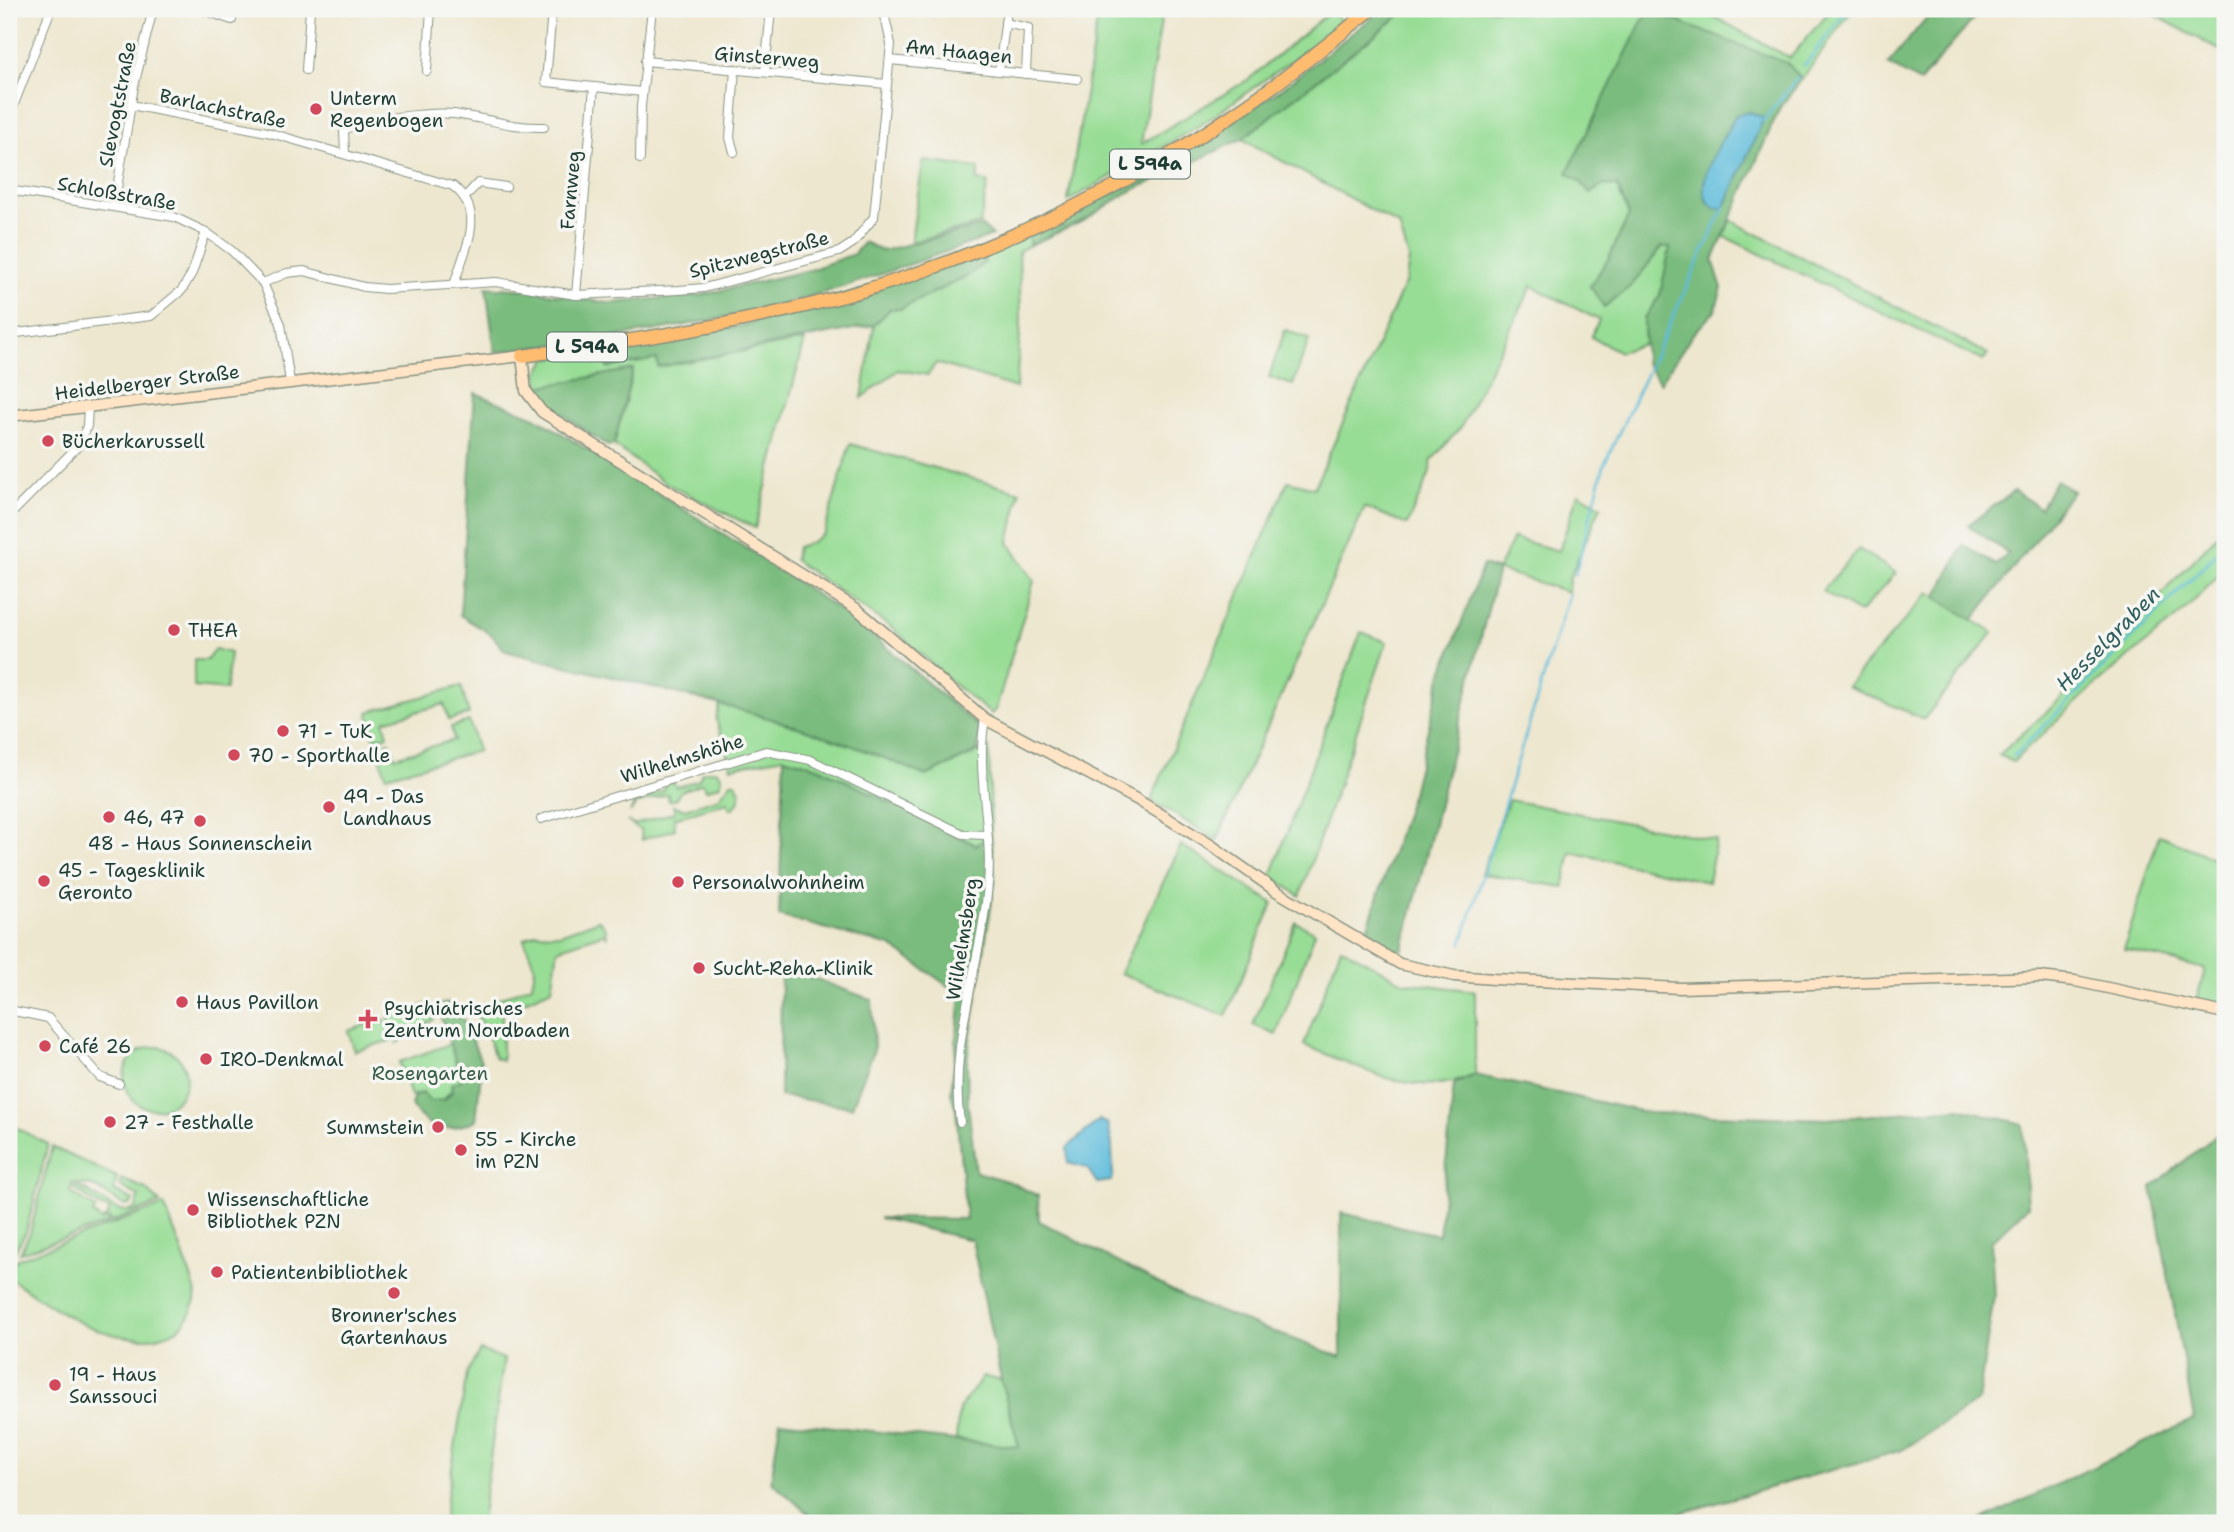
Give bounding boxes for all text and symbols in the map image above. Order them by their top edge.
street label: Am Haagen [904,33,1014,70]
street label: Slevogtstraße [93,39,142,169]
street label: Ginsterweg [713,40,821,75]
street label: Barlachstraße [157,83,289,134]
place label: Unterm Regenbogen [330,86,443,133]
marker: Unterm Regenbogen [308,101,324,117]
street label: Farnweg [555,149,586,231]
road number: L 594a [1110,149,1190,178]
street label: Schloßstraße [55,171,178,216]
street label: Spitzwegstraße [687,225,832,284]
road number: L 594a [547,332,627,362]
street label: Heidelberger Straße [53,359,241,406]
place label: Bücherkarussell [62,429,205,454]
marker: Bücherkarussell [40,433,56,449]
water label: Hesselgraben [2050,581,2166,697]
place label: THEA [188,618,238,643]
marker: THEA [166,622,182,638]
place label: 71 - TuK [297,719,372,744]
marker: 71 - TuK [275,723,291,739]
street label: Wilhelmshöhe [617,728,747,789]
place label: 70 - Sporthalle [248,743,390,768]
marker: 70 - Sporthalle [226,747,242,763]
place label: 49 - Das Landhaus [343,784,432,831]
marker: 49 - Das Landhaus [321,799,337,815]
place label: 46, 47 [123,805,185,830]
marker: 46, 47 [101,809,117,825]
marker: 48 - Haus Sonnenschein [192,813,208,829]
place label: 48 - Haus Sonnenschein [88,831,312,856]
place label: 45 - Tagesklinik Geronto [58,858,205,905]
place label: Personalwohnheim [692,870,865,895]
marker: 45 - Tagesklinik Geronto [36,873,52,889]
marker: Personalwohnheim [670,874,686,890]
street label: Wilhelmsberg [940,876,985,1002]
place label: Sucht-Reha-Klinik [713,956,873,981]
marker: Sucht-Reha-Klinik [691,960,707,976]
place label: Haus Pavillon [196,990,319,1015]
marker: Haus Pavillon [174,994,190,1010]
place label: Psychiatrisches Zentrum Nordbaden [384,996,570,1043]
marker: Psychiatrisches Zentrum Nordbaden [358,1009,378,1029]
place label: Café 26 [59,1034,131,1059]
marker: Café 26 [37,1038,53,1054]
place label: IRO-Denkmal [220,1047,344,1072]
marker: IRO-Denkmal [198,1051,214,1067]
park label: Rosengarten [372,1061,488,1086]
place label: 27 - Festhalle [124,1110,254,1135]
marker: 27 - Festhalle [102,1114,118,1130]
place label: Summstein [326,1115,424,1140]
marker: Summstein [430,1119,446,1135]
place label: 55 - Kirche im PZN [475,1127,576,1174]
marker: 55 - Kirche im PZN [453,1142,469,1158]
place label: Wissenschaftliche Bibliothek PZN [207,1187,369,1234]
marker: Wissenschaftliche Bibliothek PZN [185,1202,201,1218]
place label: Patientenbibliothek [231,1260,408,1285]
marker: Patientenbibliothek [209,1264,225,1280]
marker: Bronner'sches Gartenhaus [386,1285,402,1301]
place label: Bronner'sches Gartenhaus [331,1303,457,1350]
place label: 19 - Haus Sanssouci [69,1362,158,1409]
marker: 19 - Haus Sanssouci [47,1377,63,1393]

